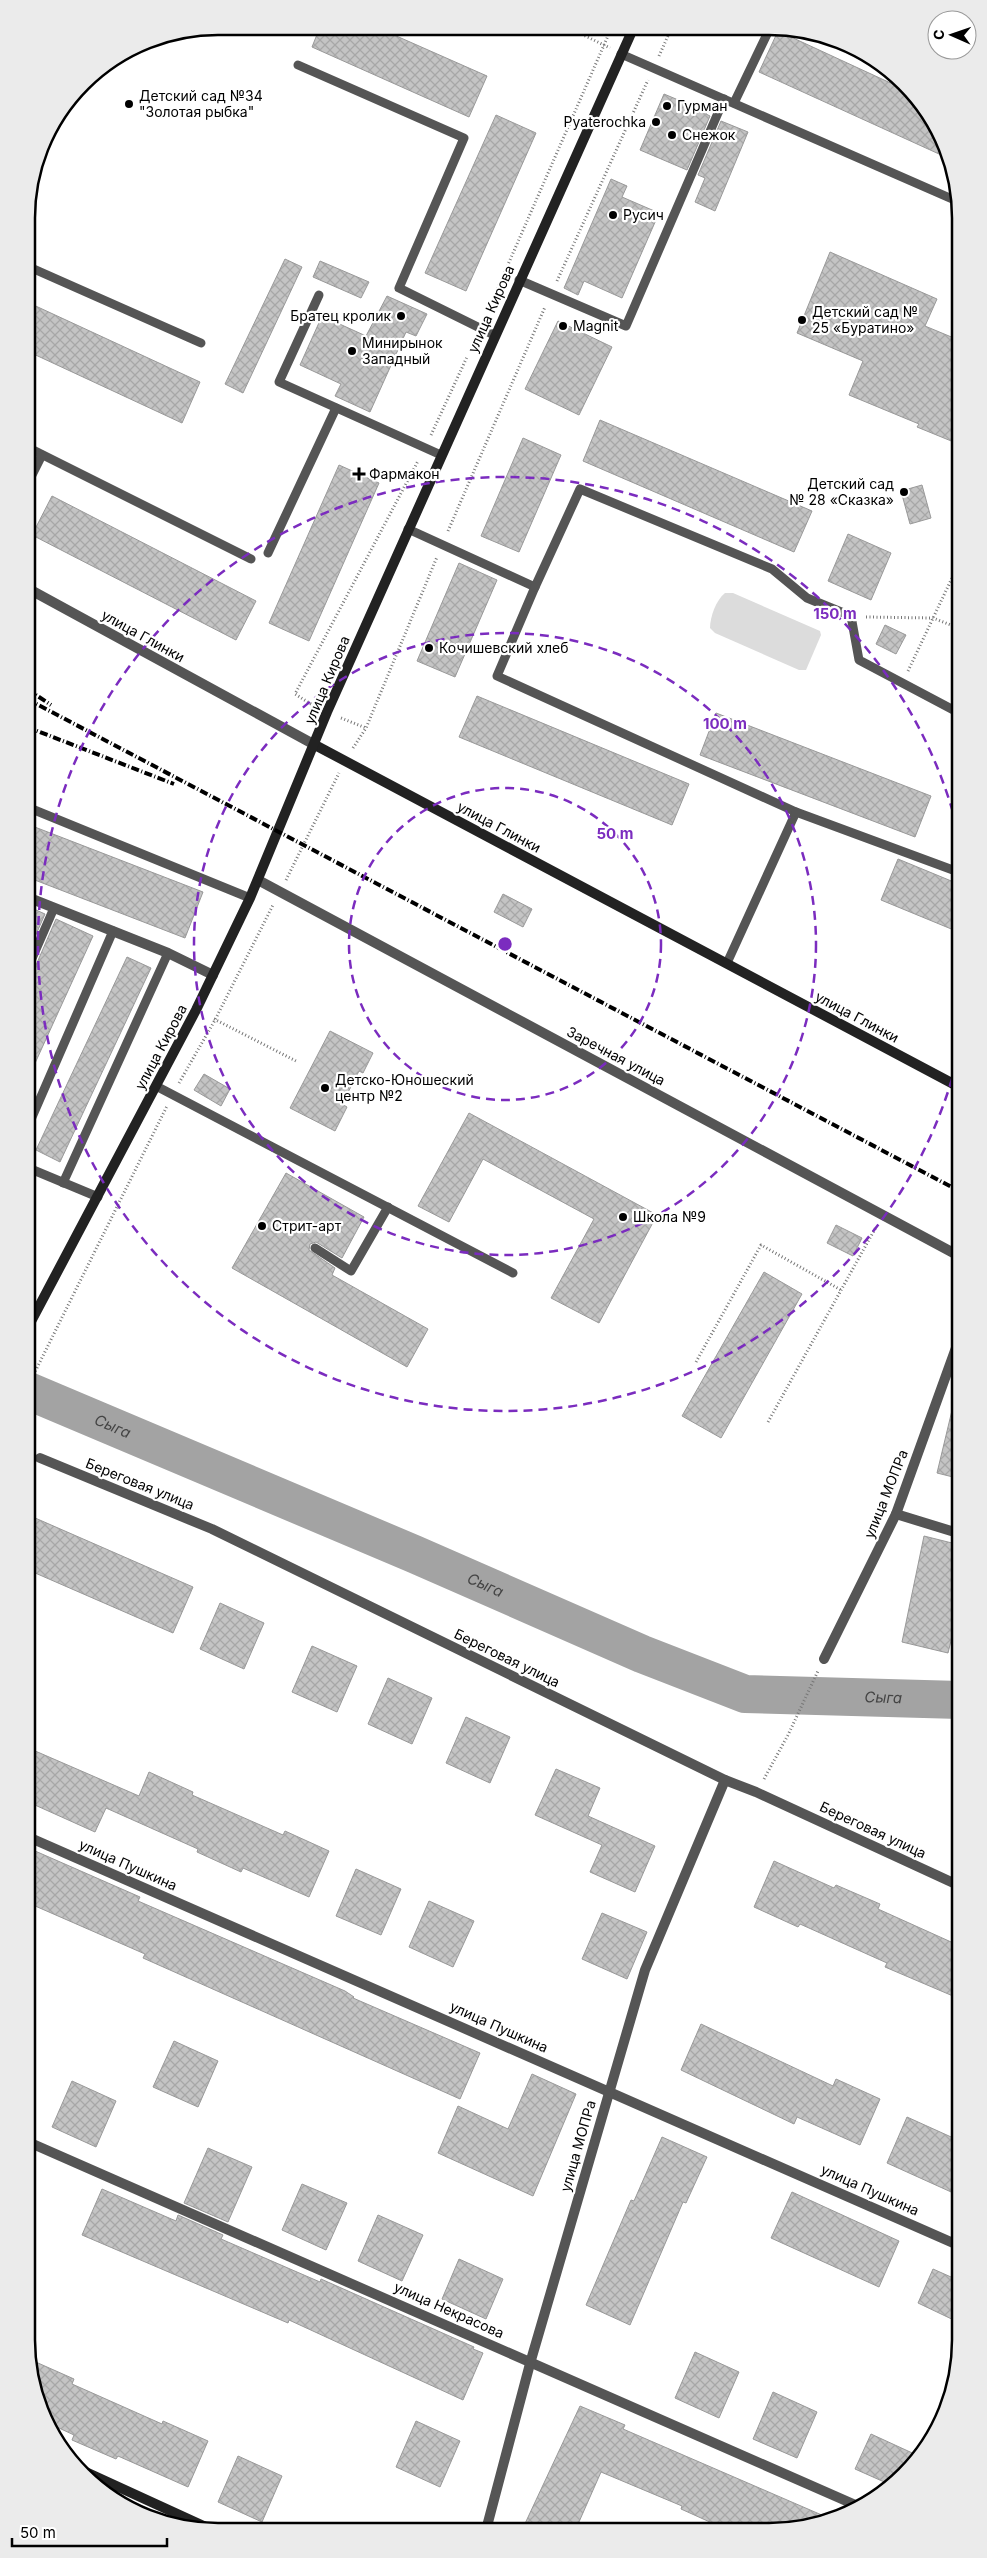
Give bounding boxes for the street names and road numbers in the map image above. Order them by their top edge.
street label: улица Кирова [464,262,517,355]
street label: улица Глинки [99,606,188,665]
street label: улица Кирова [300,633,353,726]
street label: улица Глинки [454,797,544,856]
street label: улица Глинки [812,987,902,1046]
street label: улица Кирова [131,1001,190,1092]
street label: Заречная улица [564,1022,668,1089]
street label: улица МОПРа [860,1447,911,1541]
street label: Береговая улица [83,1454,197,1513]
street label: Береговая улица [452,1625,563,1690]
street label: Береговая улица [817,1797,929,1862]
street label: улица Пушкина [77,1835,180,1894]
street label: улица Пушкина [448,1997,551,2056]
street label: улица МОПРа [556,2098,599,2194]
street label: улица Пушкина [819,2160,922,2219]
street label: улица Некрасова [392,2278,507,2341]

